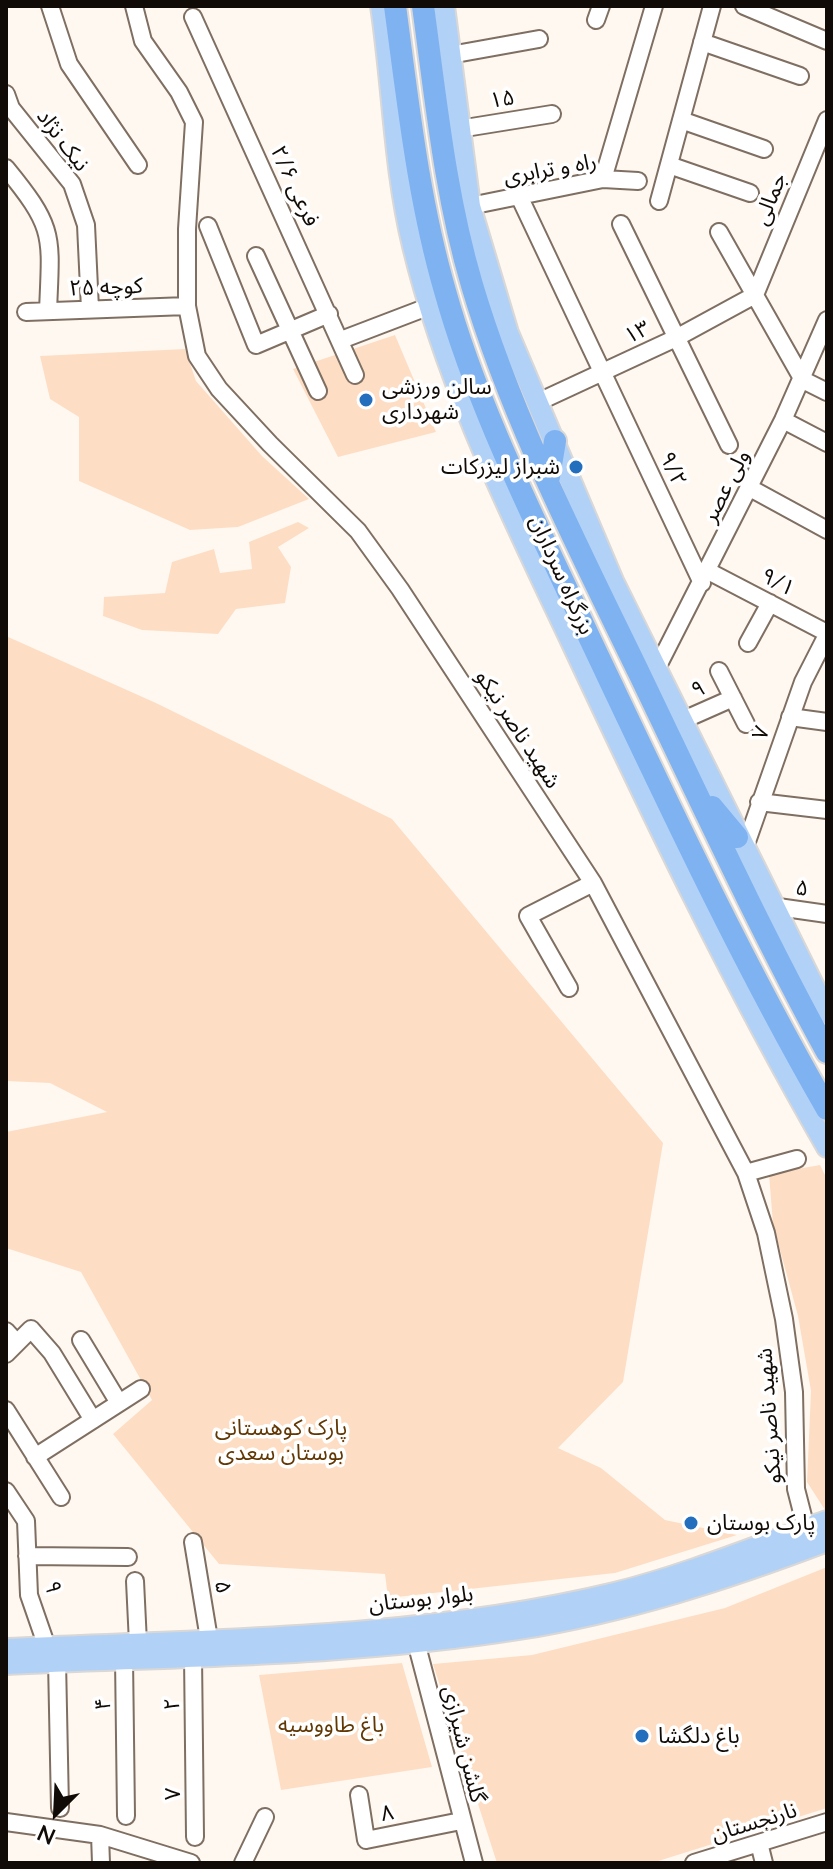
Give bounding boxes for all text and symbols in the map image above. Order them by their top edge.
street label: ۱۵ [488,84,516,114]
street label: نیک نژاد [31,104,95,176]
street label: فرعی ۲/۶ [265,141,325,231]
street label: راه و ترابری [501,148,599,190]
street label: جمالی [748,169,792,229]
street label: کوچه ۲۵ [69,273,143,301]
street label: ۱۳ [620,315,654,349]
place label: سالن ورزشی شهرداری [382,374,492,426]
marker: سالن ورزشی شهرداری [357,391,375,409]
street label: ولی عصر [697,445,755,527]
street label: ۹/۲ [654,448,692,490]
place label: شبراز لیزرکات [441,454,560,480]
marker: شبراز لیزرکات [567,458,585,476]
street label: بزرگراه سرداران [524,511,600,639]
street label: ۹/۱ [756,562,800,602]
street label: شهید ناصر نیکو [470,665,566,793]
street label: ۹ [687,674,709,704]
street label: ۷ [746,723,776,743]
street label: ۵ [794,874,810,902]
street label: شهید ناصر نیکو [751,1347,787,1485]
park label: پارک کوهستانی بوستان سعدی [215,1415,347,1466]
place label: پارک بوستان [707,1510,815,1536]
marker: پارک بوستان [682,1514,700,1532]
street label: ۹ [39,1579,67,1595]
street label: ۵ [209,1579,237,1595]
street label: بلوار بوستان [367,1580,475,1618]
street label: گلشن شیرازی [437,1683,491,1805]
street label: ۴ [90,1697,116,1711]
street label: ۲ [159,1697,185,1711]
park label: باغ طاووسیه [278,1712,384,1738]
place label: باغ دلگشا [658,1723,740,1749]
marker: باغ دلگشا [633,1727,651,1745]
north arrow [16,1773,96,1853]
street label: ۷ [160,1788,186,1800]
street label: نارنجستان [708,1797,800,1847]
street label: ۸ [378,1799,396,1827]
text: N [33,1820,59,1851]

